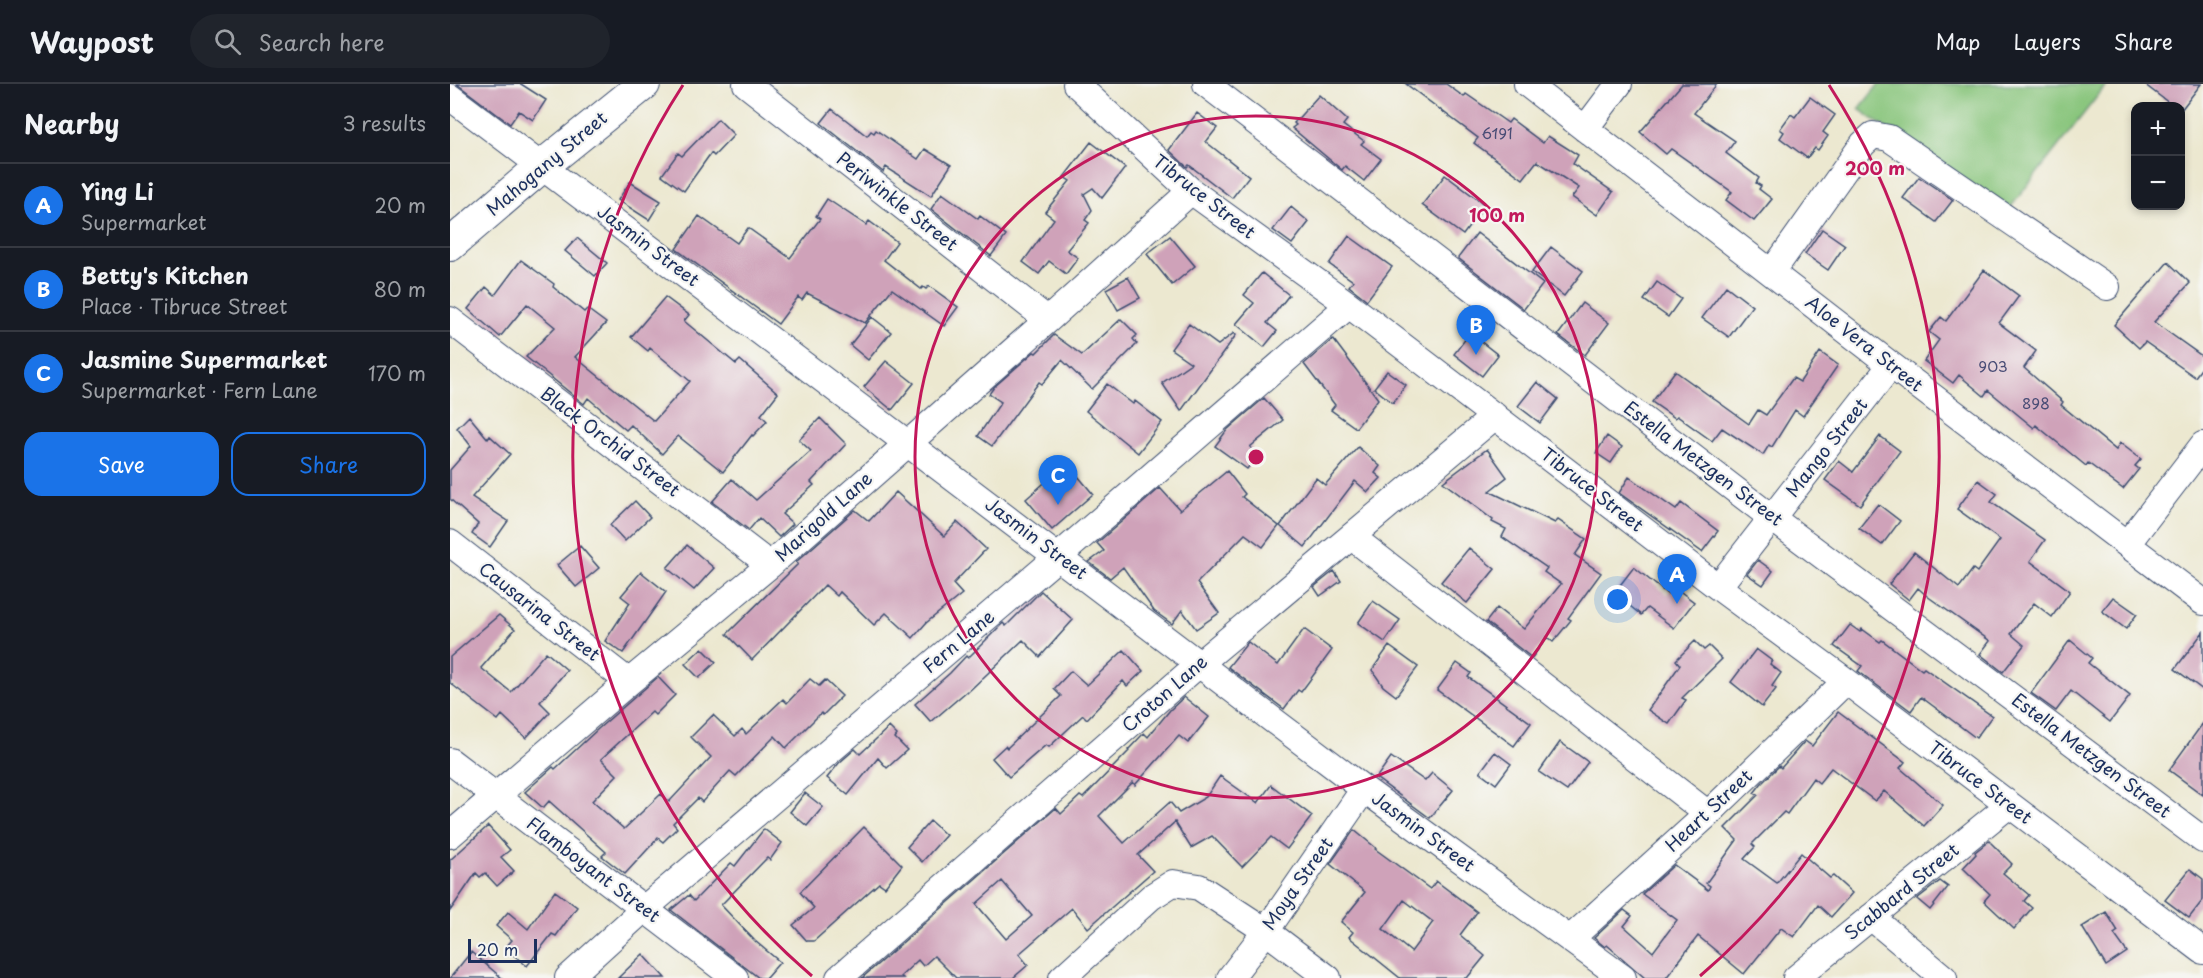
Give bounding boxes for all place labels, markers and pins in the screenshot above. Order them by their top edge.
pin: B [1456,306,1496,355]
centre of rings [1246,447,1266,467]
pin: C [1038,456,1078,505]
pin: A [1658,554,1696,604]

